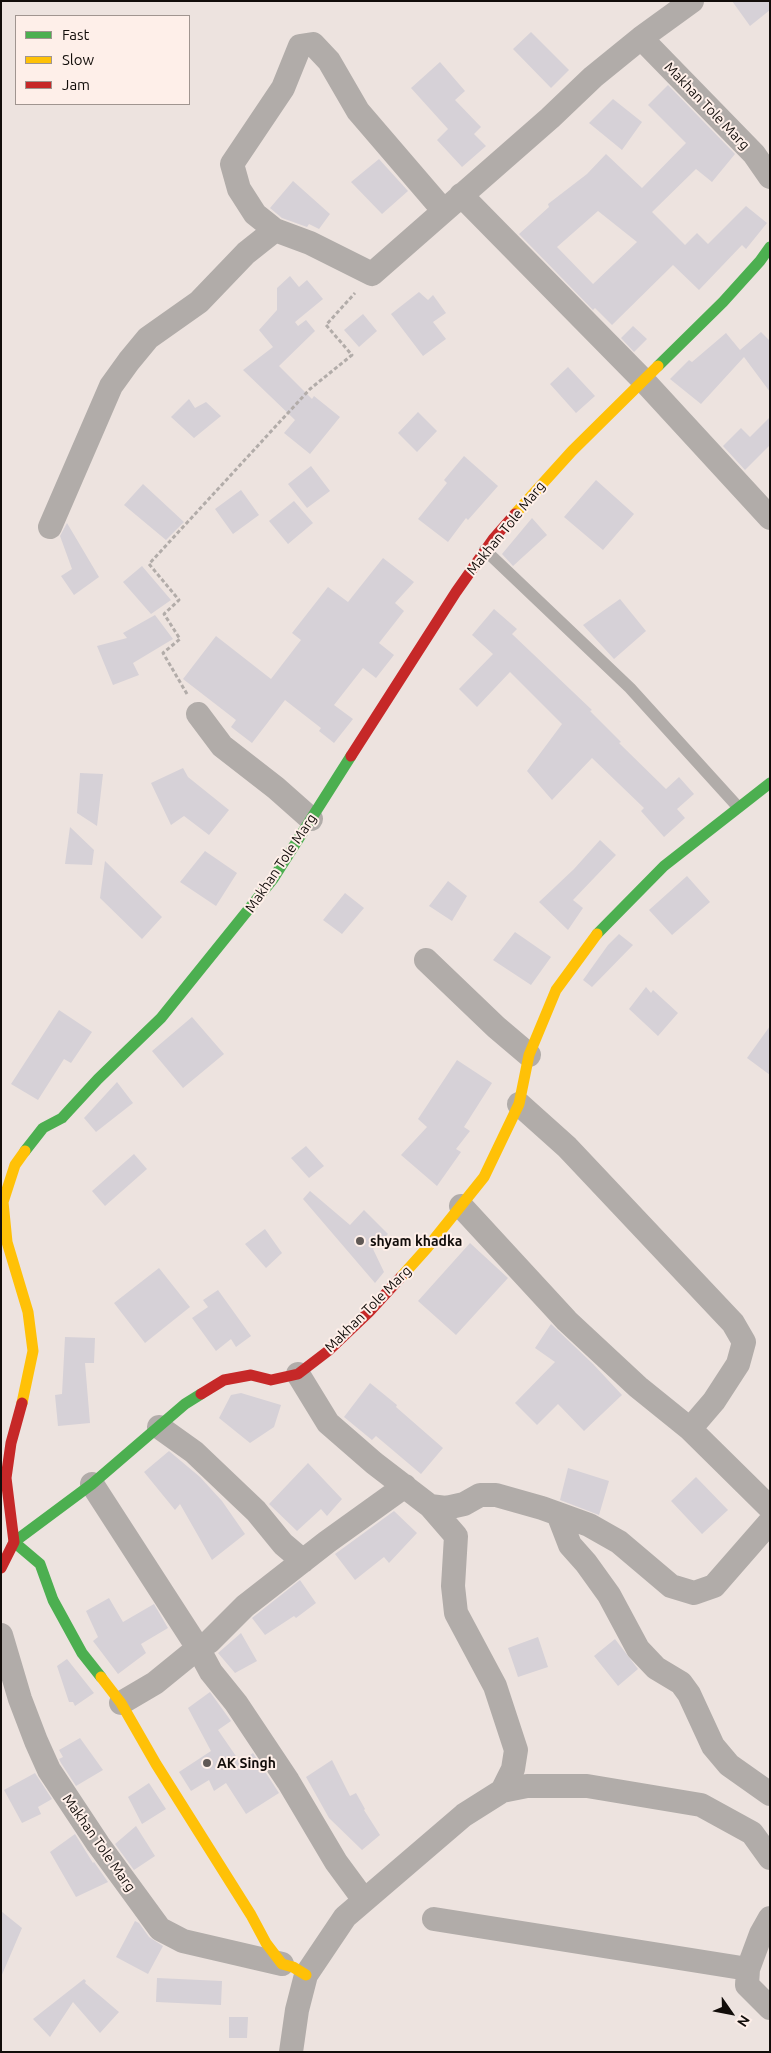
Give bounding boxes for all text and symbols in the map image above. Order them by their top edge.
legend [15,15,190,105]
text: Fast [62,26,89,43]
text: Slow [62,51,94,68]
street label: Makhan Tole Marg [661,59,753,153]
text: Jam [62,76,90,93]
street label: Makhan Tole Marg [463,478,549,578]
street label: Makhan Tole Marg [242,810,320,916]
place label: shyam khadka [370,1233,462,1249]
marker: shyam khadka [354,1235,366,1247]
street label: Makhan Tole Marg [321,1262,415,1356]
place label: AK Singh [217,1755,276,1771]
marker: AK Singh [201,1757,213,1769]
street label: Makhan Tole Marg [59,1791,139,1895]
north arrow [706,1988,756,2038]
text: N [734,2012,753,2030]

